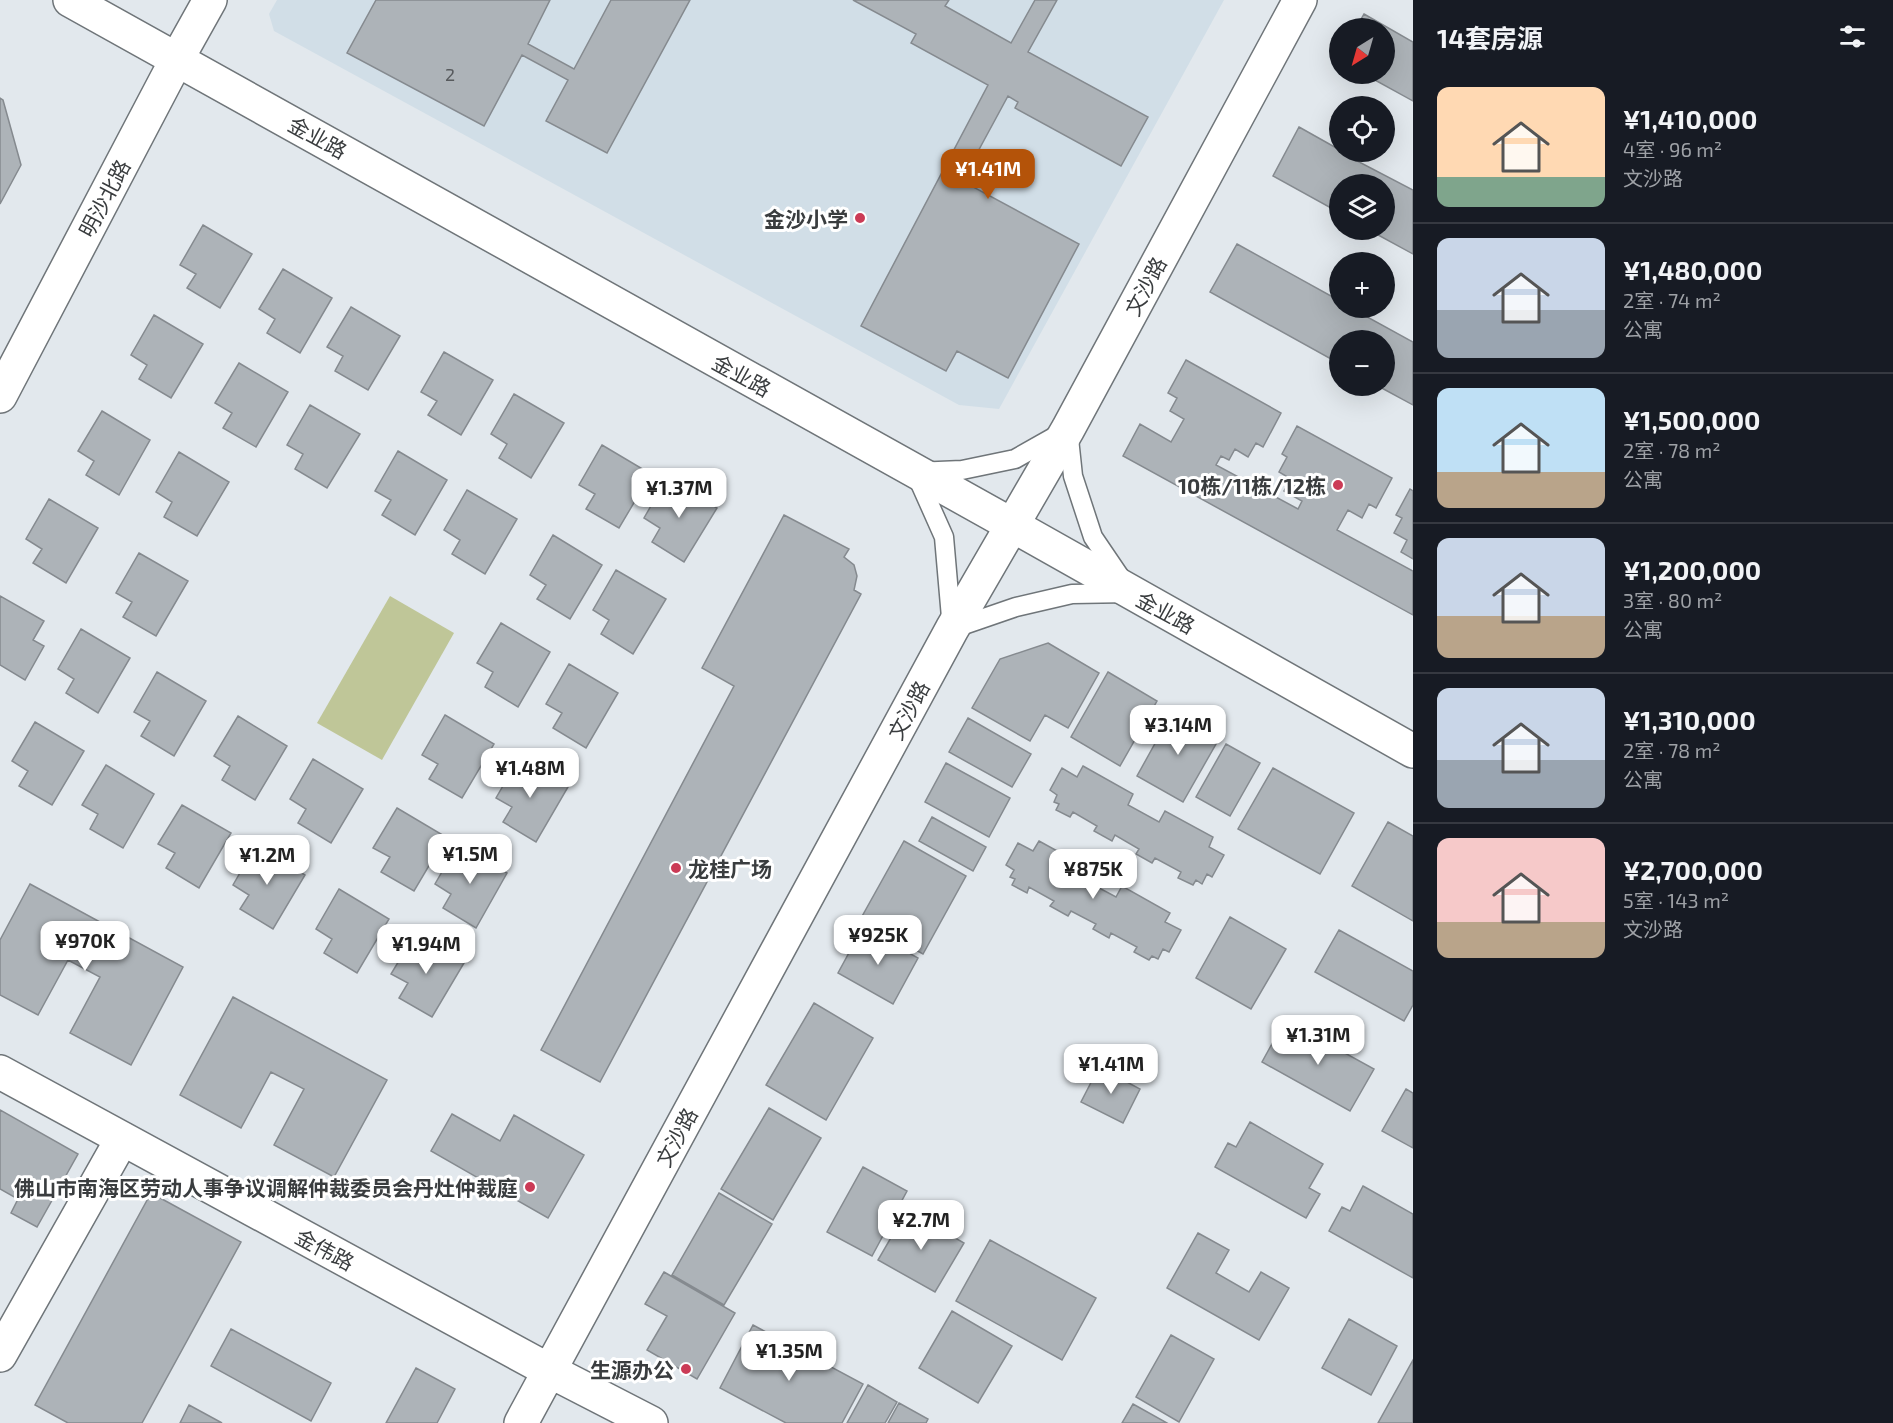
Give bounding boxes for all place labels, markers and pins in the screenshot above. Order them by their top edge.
pin: ¥1.41M [939,149,1037,200]
place label: 金沙小学 [764,206,848,231]
marker: 金沙小学 [853,211,867,225]
pin: ¥1.37M [630,468,728,519]
place label: 10栋/11栋/12栋 [1178,473,1326,498]
marker: 10栋/11栋/12栋 [1331,478,1345,492]
pin: ¥3.14M [1129,705,1227,756]
pin: ¥1.48M [481,748,579,799]
pin: ¥1.5M [428,834,512,885]
pin: ¥1.2M [225,835,309,886]
pin: ¥875K [1051,849,1135,900]
place label: 龙桂广场 [688,856,772,881]
marker: 龙桂广场 [669,861,683,875]
pin: ¥925K [836,915,920,966]
pin: ¥970K [43,921,127,972]
pin: ¥1.94M [377,924,475,975]
pin: ¥1.31M [1269,1015,1367,1066]
pin: ¥1.41M [1062,1044,1160,1095]
place label: 佛山市南海区劳动人事争议调解仲裁委员会丹灶仲裁庭 [14,1175,518,1200]
marker: 佛山市南海区劳动人事争议调解仲裁委员会丹灶仲裁庭 [523,1180,537,1194]
pin: ¥2.7M [879,1200,963,1251]
pin: ¥1.35M [740,1331,838,1382]
place label: 生源办公 [590,1357,674,1382]
marker: 生源办公 [679,1362,693,1376]

